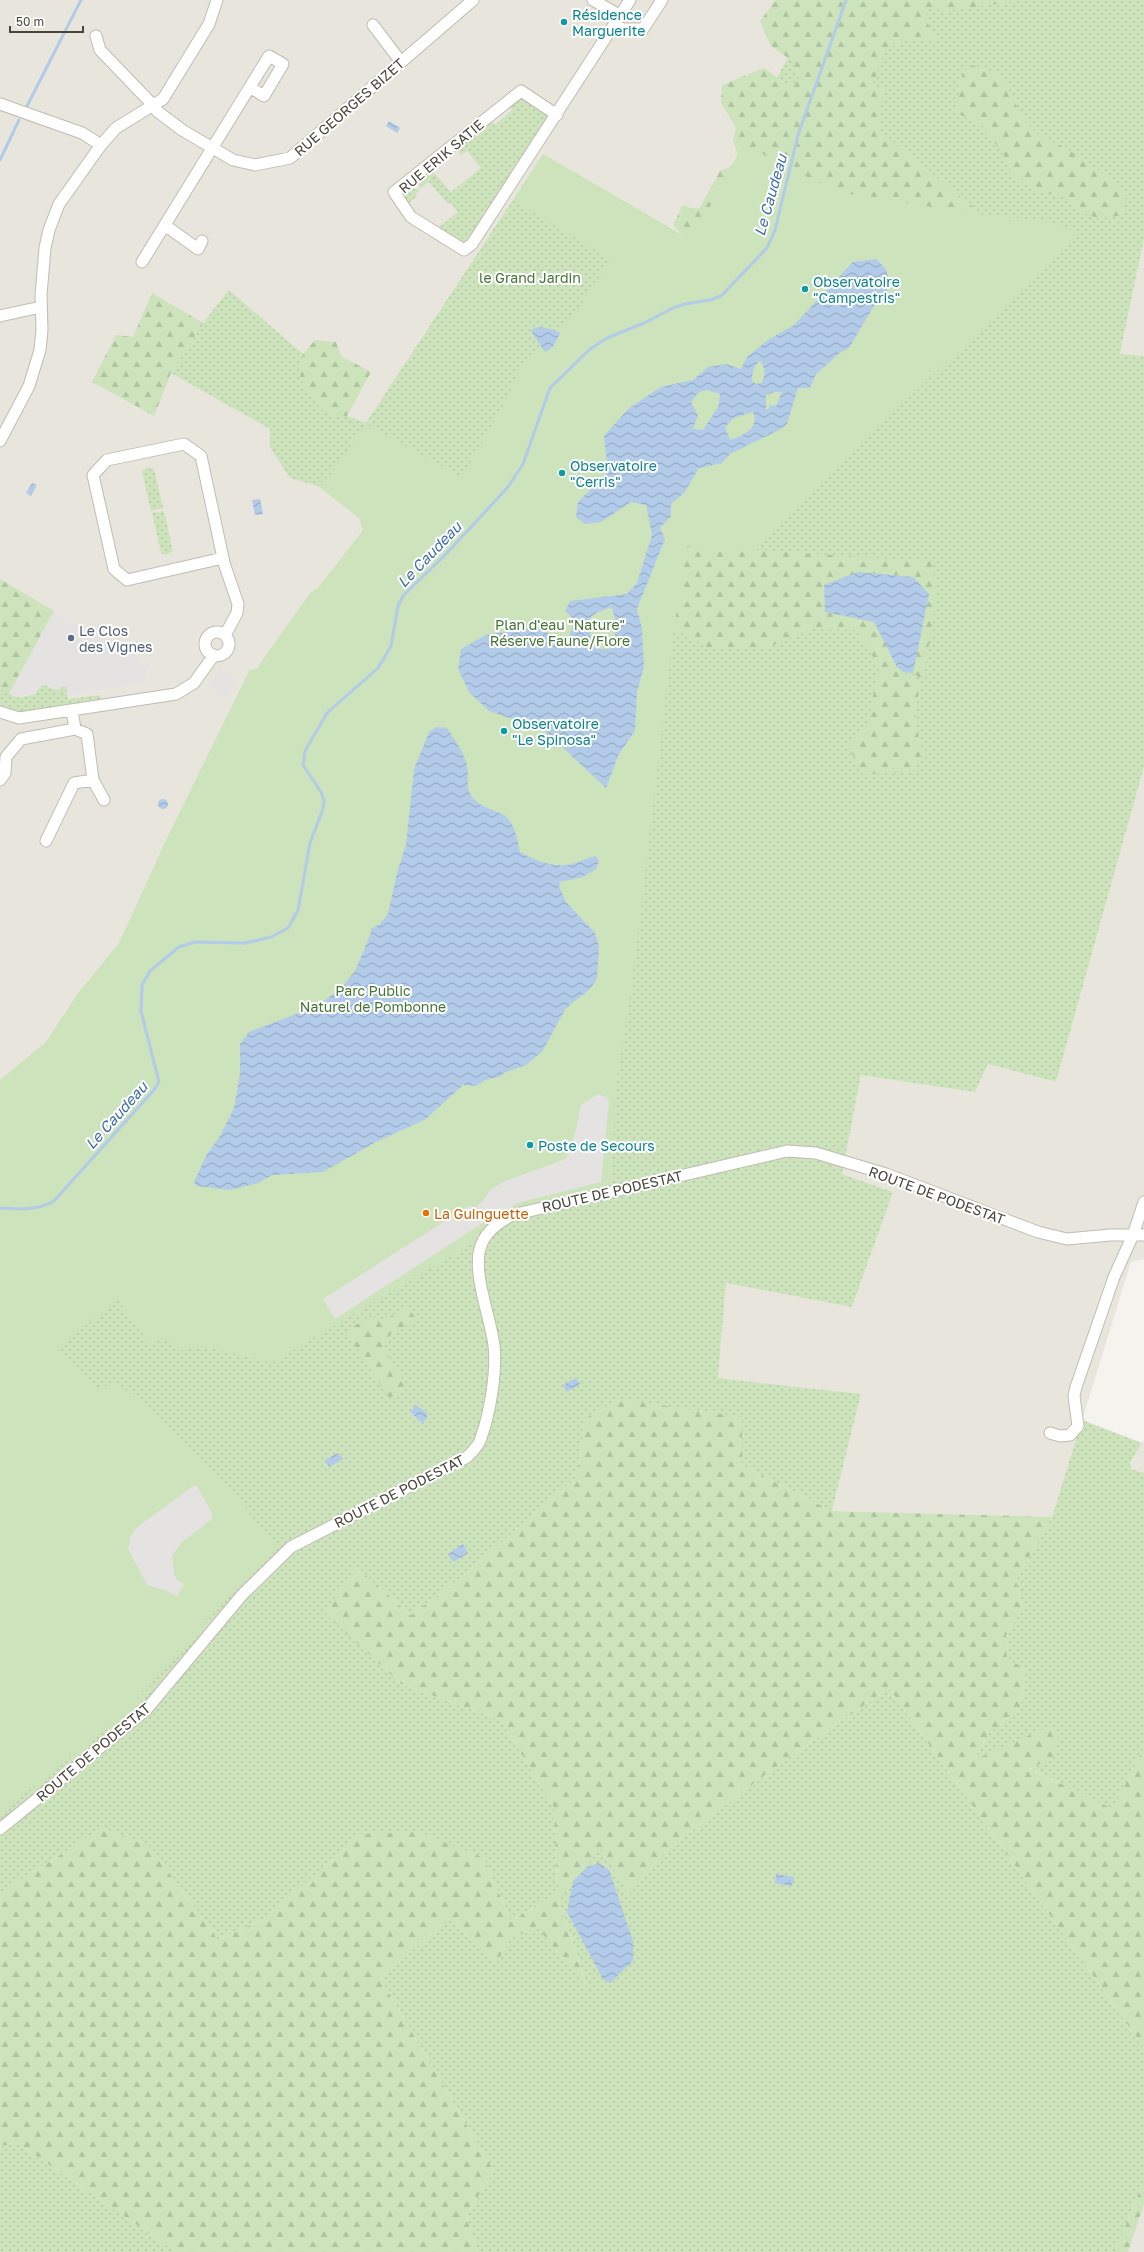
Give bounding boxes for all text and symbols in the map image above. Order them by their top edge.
place label: Résidence Marguerite [572,6,645,39]
scale bar [10,8,83,34]
text: 50 m [16,14,44,29]
marker: Résidence Marguerite [559,17,569,27]
street label: RUE GEORGES BIZET [290,54,408,159]
street label: RUE ERIK SATIE [395,115,487,197]
water label: Le Caudeau [750,151,790,238]
park label: le Grand Jardin [479,269,581,286]
place label: Observatoire "Campestris" [813,273,900,306]
marker: Observatoire "Campestris" [800,284,810,294]
place label: Observatoire "Cerris" [570,457,657,490]
marker: Observatoire "Cerris" [557,468,567,478]
water label: Le Caudeau [393,517,465,590]
park label: Plan d'eau "Nature" Réserve Faune/Flore [490,616,630,649]
place label: Le Clos des Vignes [79,622,153,655]
marker: Le Clos des Vignes [66,633,76,643]
place label: Observatoire "Le Spinosa" [512,715,599,748]
marker: Observatoire "Le Spinosa" [499,726,509,736]
park label: Parc Public Naturel de Pombonne [300,982,446,1015]
water label: Le Caudeau [81,1077,151,1152]
place label: Poste de Secours [538,1137,655,1154]
marker: Poste de Secours [525,1140,535,1150]
street label: ROUTE DE PODESTAT [867,1162,1008,1228]
street label: ROUTE DE PODESTAT [540,1166,684,1215]
place label: La Guinguette [434,1205,529,1222]
marker: La Guinguette [421,1208,431,1218]
street label: ROUTE DE PODESTAT [331,1451,467,1531]
street label: ROUTE DE PODESTAT [32,1699,154,1805]

